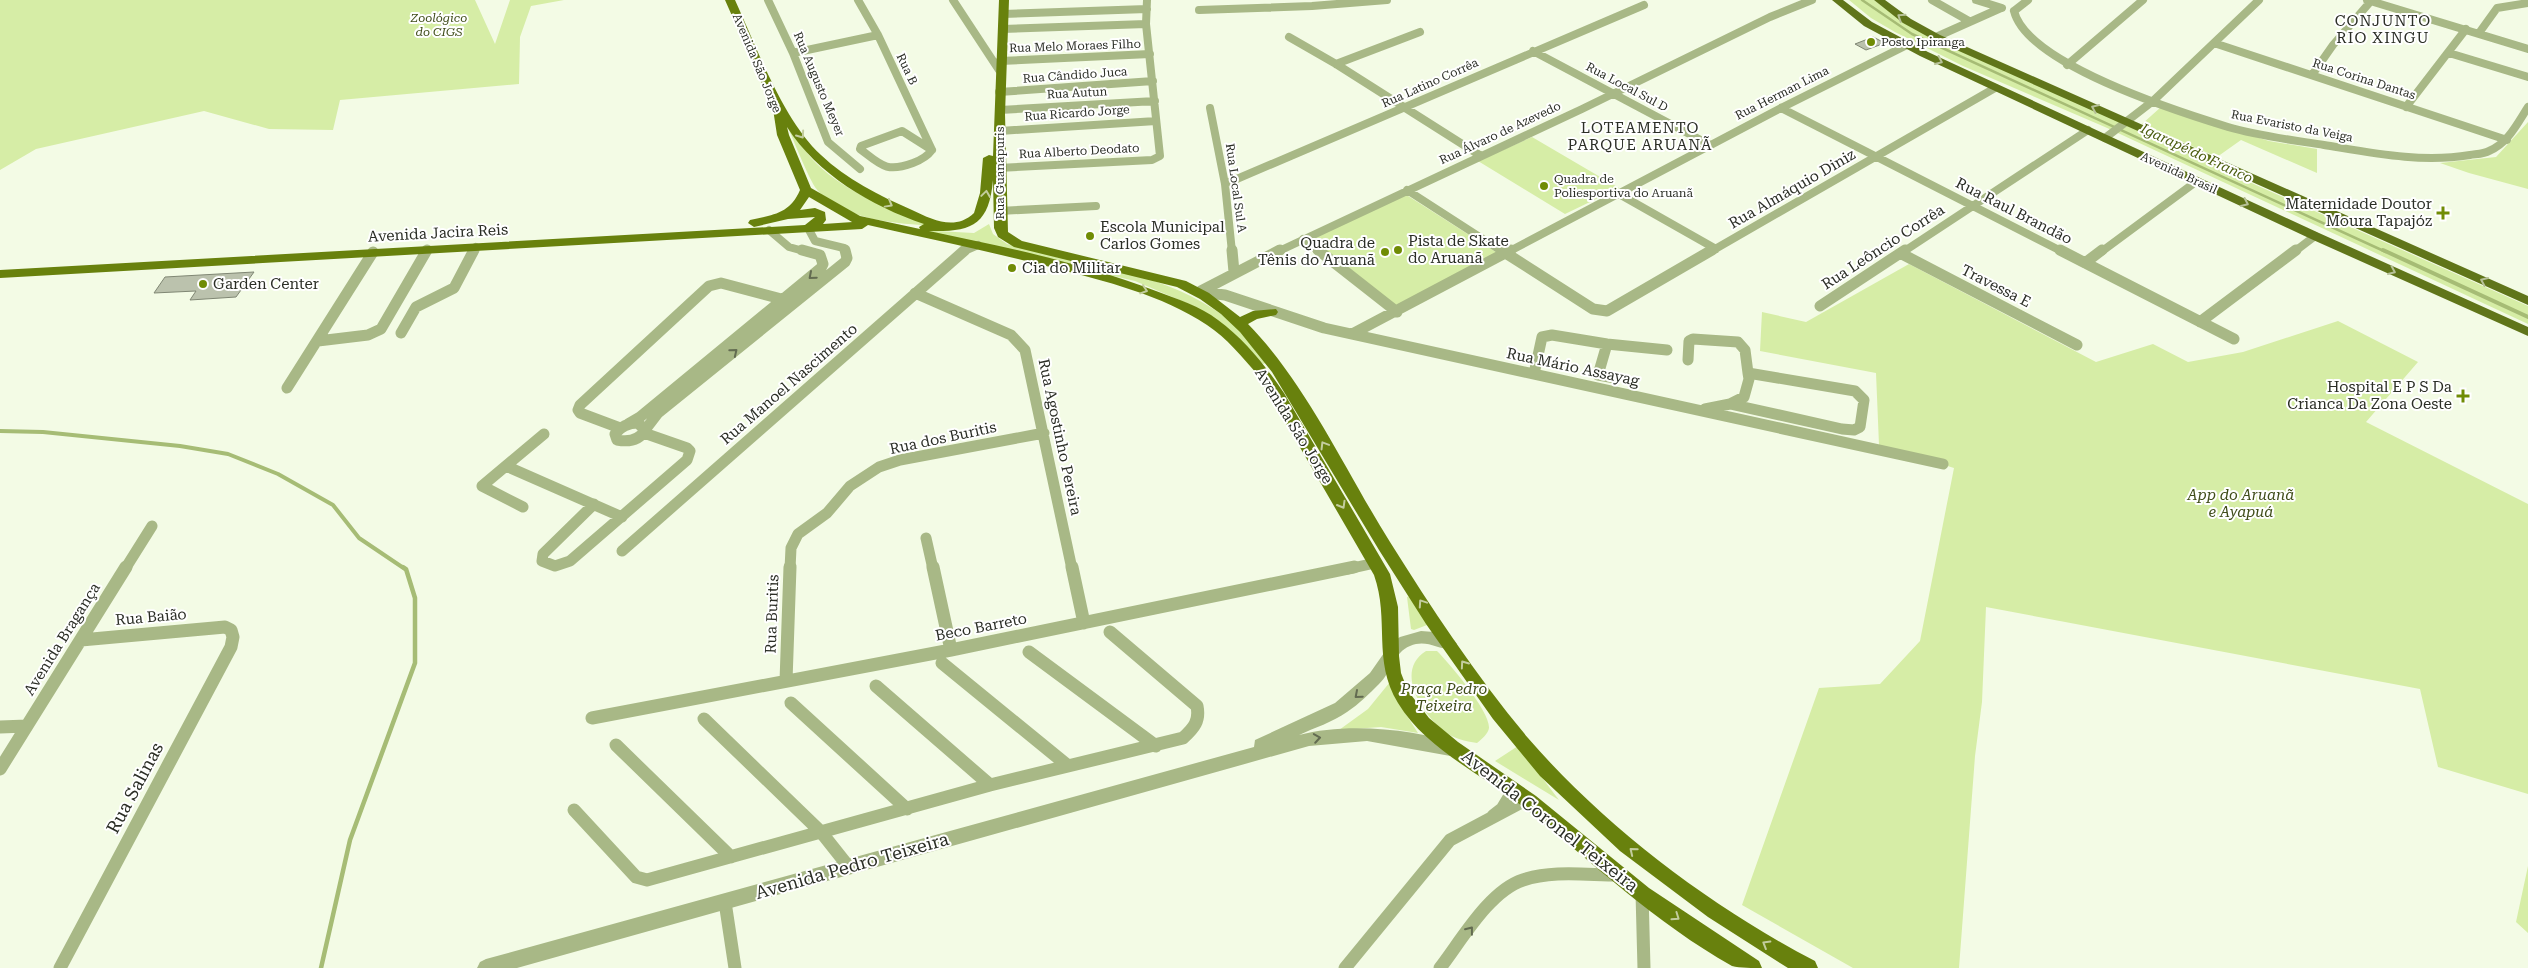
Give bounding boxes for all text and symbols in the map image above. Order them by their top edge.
park label: Zoológico do CIGS [410,11,467,39]
street label: Avenida São Jorge [730,11,784,115]
district label: CONJUNTO RIO XINGU [2335,12,2431,47]
one-way arrow [1897,14,1907,23]
street label: Rua Augusto Meyer [791,30,847,138]
place label: Posto Ipiranga [1881,35,1965,49]
marker: Posto Ipiranga [1865,36,1877,48]
street label: Rua Melo Moraes Filho [1009,37,1141,55]
street label: Rua B [894,51,920,87]
street label: Rua Latino Corrêa [1379,55,1481,111]
one-way arrow [1934,55,1943,65]
street label: Rua Corina Dantas [2311,56,2417,102]
street label: Rua Local Sul D [1584,59,1670,115]
street label: Rua Herman Lima [1733,63,1832,123]
street label: Rua Cândido Juca [1022,64,1128,86]
street label: Rua Autun [1046,84,1108,102]
street label: Rua Álvaro de Azevedo [1437,99,1563,167]
street label: Rua Ricardo Jorge [1024,102,1130,124]
one-way arrow [2091,104,2100,114]
street label: Rua Evaristo da Veiga [2230,107,2355,145]
district label: LOTEAMENTO PARQUE ARUANÃ [1567,119,1713,154]
water label: Igarapé do Franco [2138,120,2256,186]
street label: Rua Guanapuris [993,126,1007,219]
one-way arrow [795,129,804,139]
street label: Rua Alberto Deodato [1018,141,1140,161]
street label: Rua Local Sul A [1223,142,1249,234]
street label: Rua Almáquio Diniz [1726,145,1858,233]
street label: Avenida Brasil [2139,149,2220,197]
place label: Quadra de Poliesportiva do Aruanã [1554,172,1694,200]
street label: Rua Raul Brandão [1953,174,2075,248]
marker: Quadra de Poliesportiva do Aruanã [1538,180,1550,192]
one-way arrow [980,190,991,198]
place label: Maternidade Doutor Moura Tapajóz [2285,195,2432,230]
one-way arrow [884,197,893,207]
one-way arrow [2240,197,2249,207]
street label: Rua Leôncio Corrêa [1818,201,1948,293]
marker: Maternidade Doutor Moura Tapajóz [2436,206,2450,220]
place label: Escola Municipal Carlos Gomes [1100,218,1225,253]
street label: Avenida Jacira Reis [367,220,509,246]
marker: Escola Municipal Carlos Gomes [1084,230,1096,242]
place label: Pista de Skate do Aruanã [1408,232,1509,267]
place label: Quadra de Tênis do Aruanã [1258,234,1375,269]
marker: Pista de Skate do Aruanã [1392,244,1404,256]
marker: Quadra de Tênis do Aruanã [1379,246,1391,258]
place label: Cia do Militar [1022,259,1121,277]
street label: Travessa E [1958,261,2034,311]
marker: Cia do Militar [1006,262,1018,274]
one-way arrow [2387,265,2396,275]
one-way arrow [809,270,818,279]
place label: Garden Center [213,275,319,293]
one-way arrow [2480,277,2489,288]
marker: Garden Center [197,278,209,290]
one-way arrow [1139,284,1147,294]
street label: Rua Manoel Nascimento [717,320,861,448]
street label: Rua Mário Assayag [1505,344,1642,390]
one-way arrow [728,350,737,358]
street label: Rua Agostinho Pereira [1035,357,1085,517]
street label: Avenida São Jorge [1251,365,1337,487]
place label: Hospital E P S Da Crianca Da Zona Oeste [2287,378,2452,413]
marker: Hospital E P S Da Crianca Da Zona Oeste [2456,389,2470,403]
street label: Rua dos Buritis [888,418,998,458]
one-way arrow [1321,441,1331,450]
park label: App do Aruanã e Ayapuá [2187,486,2294,521]
one-way arrow [1336,500,1346,509]
street label: Rua Buritis [762,574,782,654]
street label: Avenida Bragança [20,579,104,699]
one-way arrow [1419,599,1428,609]
street label: Rua Baião [115,605,187,629]
street label: Beco Barreto [934,609,1028,645]
one-way arrow [1461,661,1469,670]
park label: Praça Pedro Teixeira [1400,680,1487,715]
one-way arrow [1354,689,1363,698]
one-way arrow [1312,734,1321,744]
street label: Rua Salinas [102,739,167,837]
street label: Avenida Coronel Teixeira [1458,745,1643,896]
street label: Avenida Pedro Teixeira [753,828,951,903]
one-way arrow [1629,848,1638,857]
one-way arrow [1670,912,1679,920]
one-way arrow [1465,927,1473,936]
one-way arrow [1763,940,1772,950]

